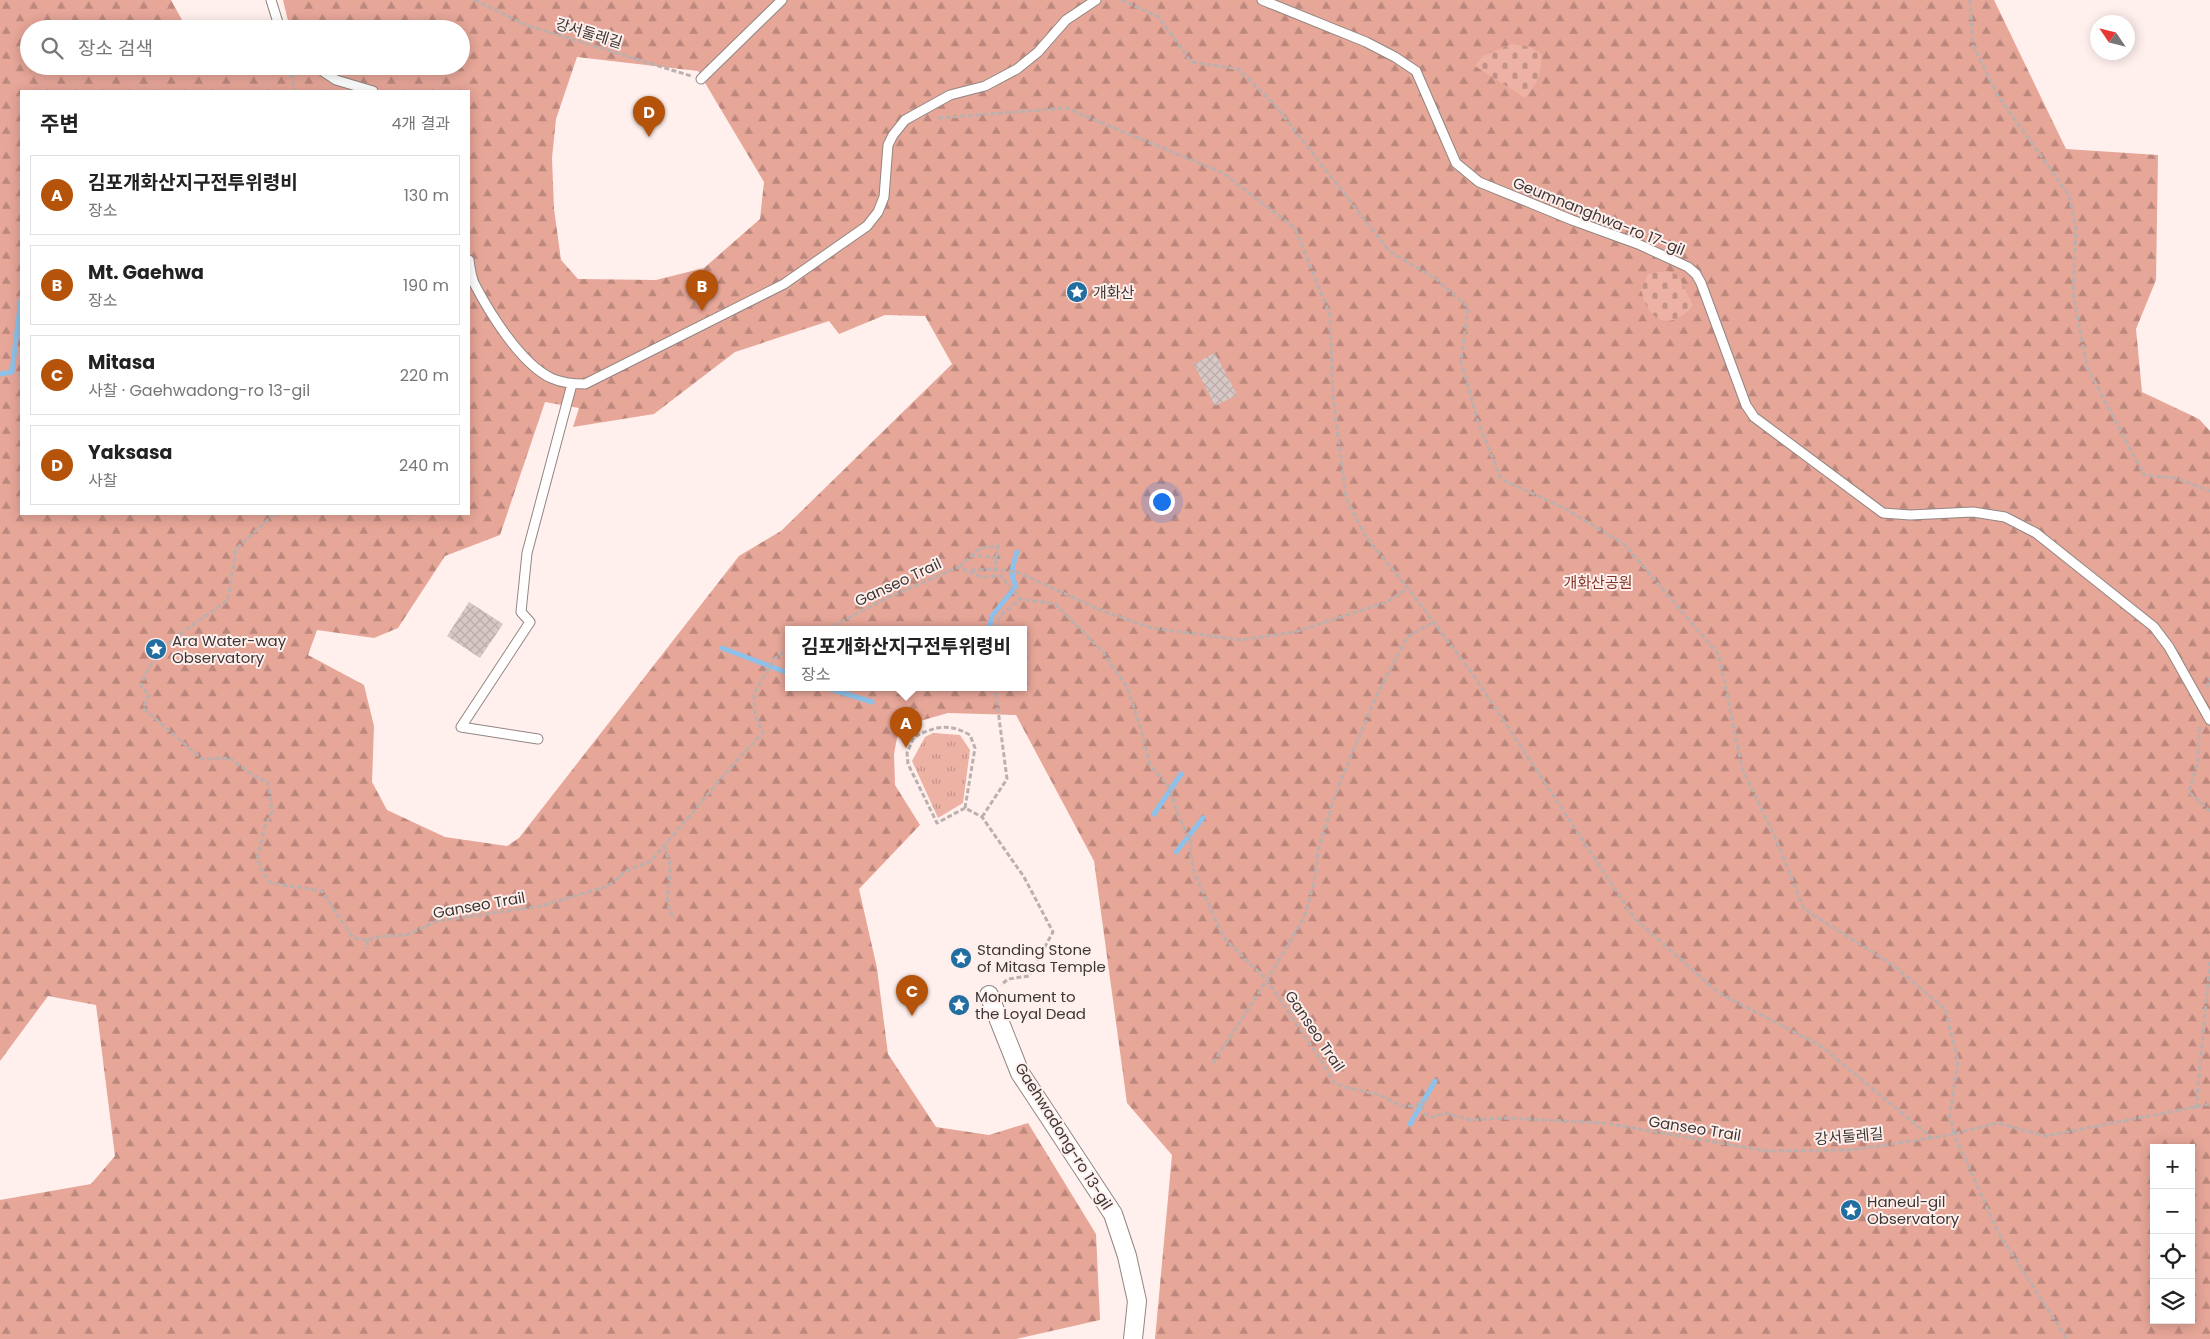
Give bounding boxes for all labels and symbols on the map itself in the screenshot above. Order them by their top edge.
street label: 강서둘레길 [553,13,625,53]
north arrow [2090,15,2135,60]
pin: D [633,96,665,137]
street label: Geumnanghwa-ro 17-gil [1510,172,1688,260]
pin: B [686,270,718,311]
place icon: 개화산 [1065,280,1089,304]
place label: 개화산 [1093,282,1135,303]
your location [1149,489,1175,515]
street label: Ganseo Trail [851,553,945,611]
park label: 개화산공원 [1563,572,1633,593]
place label: Ara Water-way Observatory [172,630,287,668]
place icon: Ara Water-way Observatory [144,637,168,661]
pin: A [890,707,922,748]
street label: Ganseo Trail [431,887,527,923]
place label: Standing Stone of Mitasa Temple [977,939,1106,977]
place icon: Standing Stone of Mitasa Temple [949,946,973,970]
pin: C [896,975,928,1016]
place label: Monument to the Loyal Dead [975,986,1086,1024]
street label: Ganseo Trail [1280,986,1350,1076]
place icon: Monument to the Loyal Dead [947,993,971,1017]
street label: Gaehwadong-ro 13-gil [1010,1059,1118,1213]
street label: Ganseo Trail [1647,1110,1743,1146]
street label: 강서둘레길 [1814,1123,1884,1149]
place label: Haneul-gil Observatory [1867,1191,1960,1229]
place icon: Haneul-gil Observatory [1839,1198,1863,1222]

